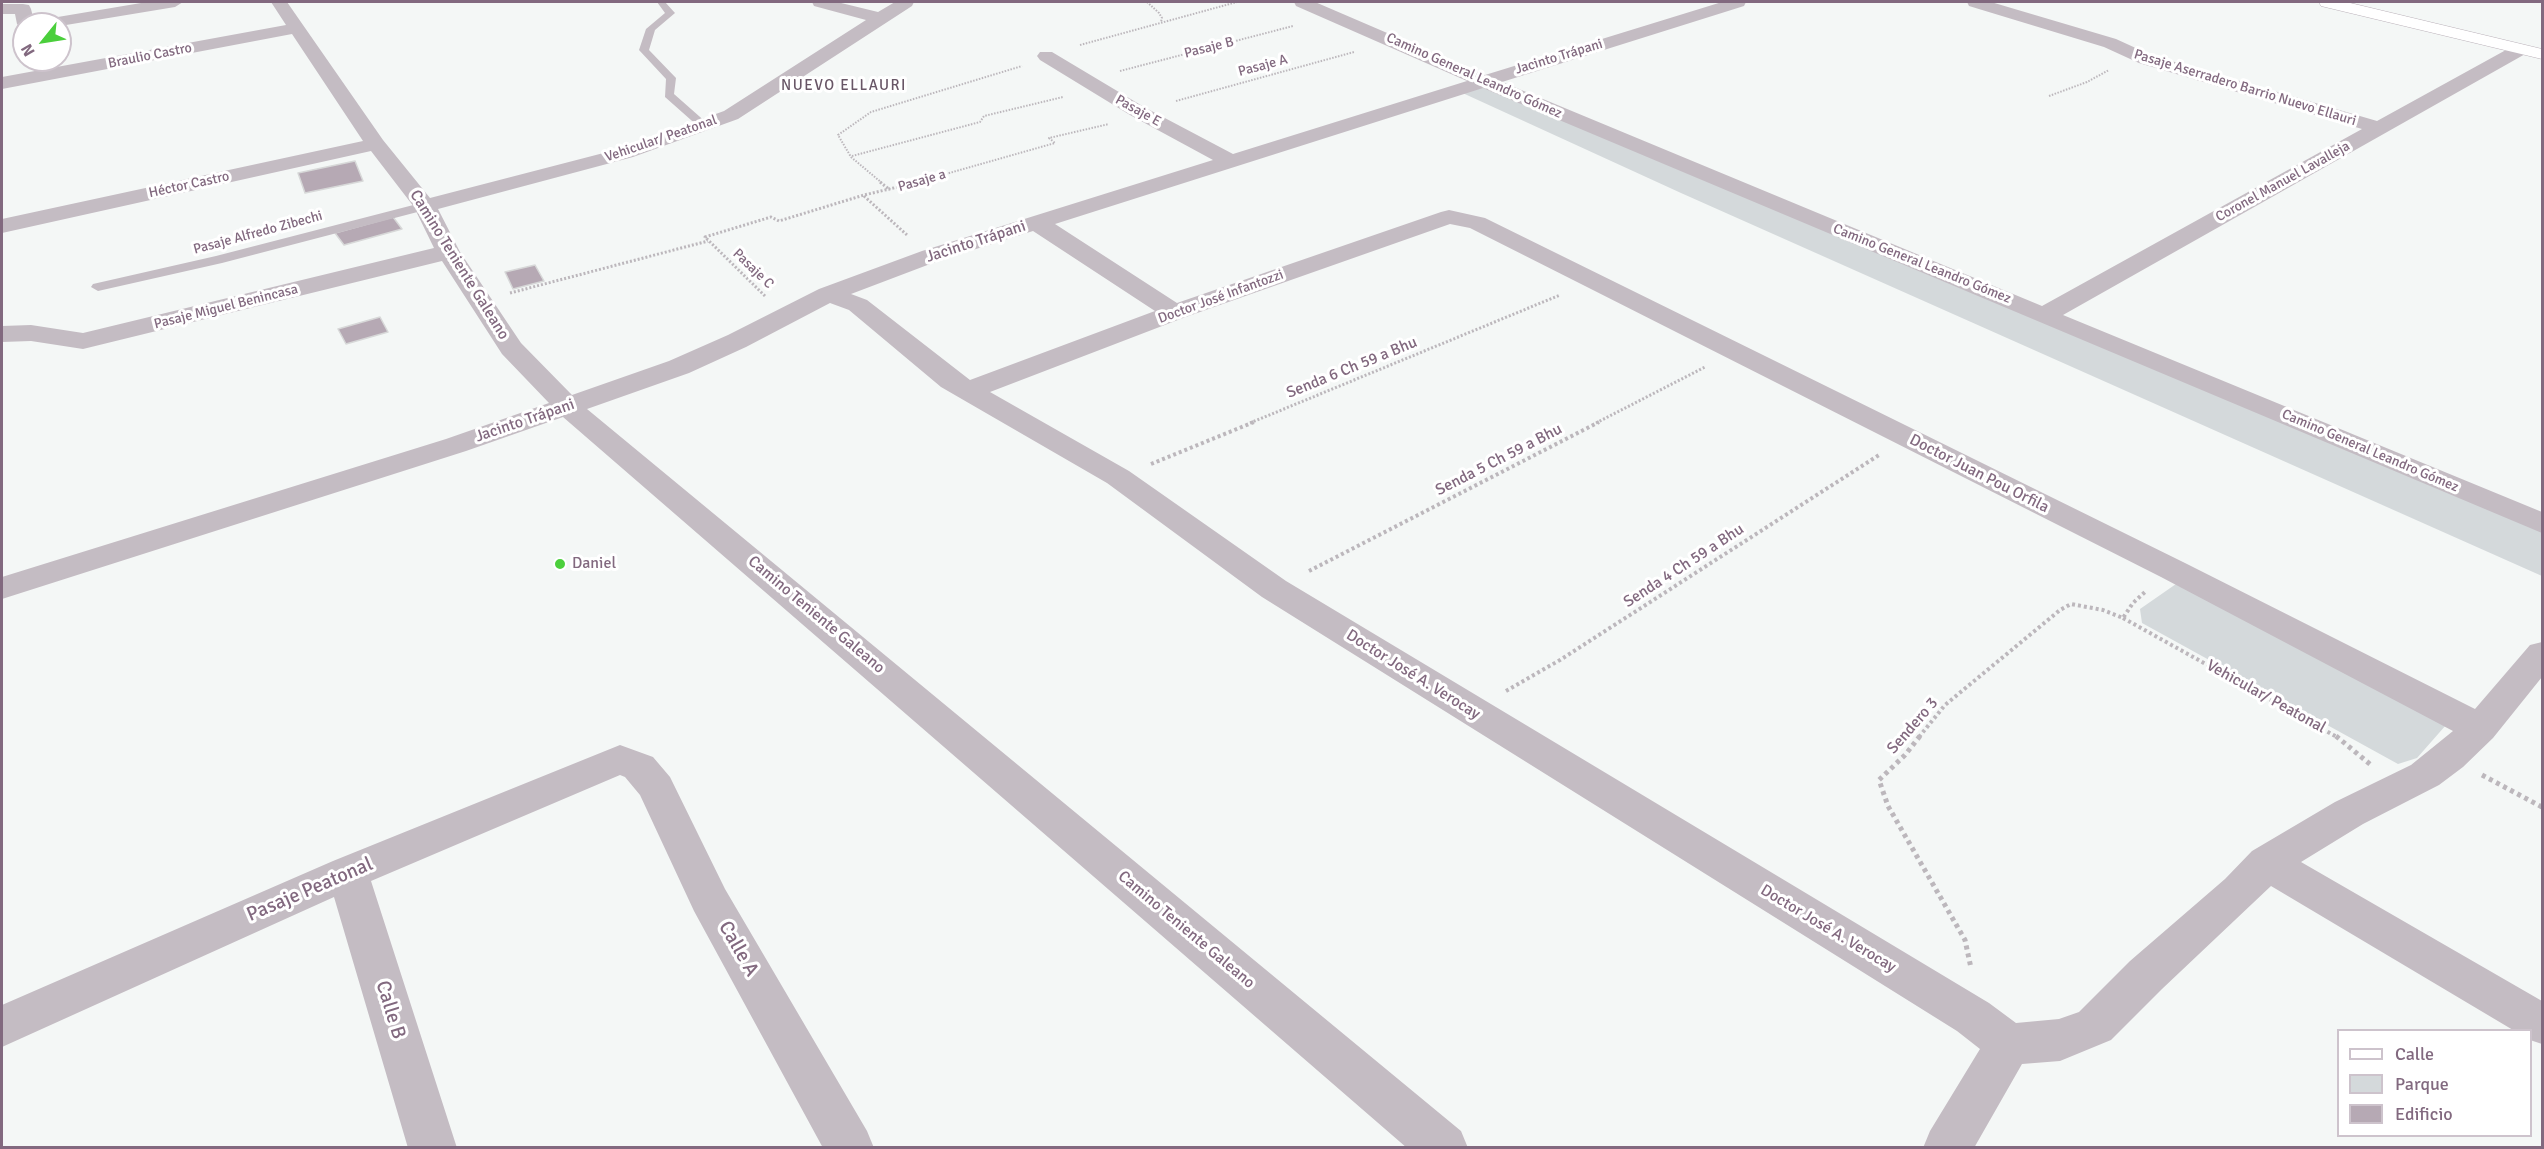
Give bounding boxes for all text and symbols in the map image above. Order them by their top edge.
north arrow [12,12,72,72]
street label: Camino General Leandro Gómez [1384,30,1564,122]
street label: Pasaje B [1183,34,1235,62]
street label: Jacinto Trápani [1513,36,1605,78]
text: N [17,40,40,60]
street label: Braulio Castro [107,40,193,72]
street label: Pasaje Aserradero Barrio Nuevo Ellauri [2132,46,2358,130]
street label: Pasaje A [1236,51,1290,81]
district label: NUEVO ELLAURI [781,77,907,95]
street label: Pasaje E [1112,92,1164,130]
street label: Vehicular/ Peatonal [603,112,719,166]
street label: Coronel Manuel Lavalleja [2213,138,2353,226]
street label: Pasaje a [896,166,948,196]
street label: Héctor Castro [147,168,231,202]
street label: Camino Teniente Galeano [405,187,513,343]
street label: Pasaje Alfredo Zibechi [192,208,324,258]
street label: Jacinto Trápani [924,217,1028,267]
street label: Camino General Leandro Gómez [1831,221,2013,307]
street label: Pasaje C [729,245,777,293]
street label: Doctor José Infantozzi [1156,266,1286,328]
street label: Pasaje Miguel Benincasa [152,281,300,333]
street label: Senda 6 Ch 59 a Bhu [1284,333,1420,403]
street label: Jacinto Trápani [473,395,577,447]
street label: Camino General Leandro Gómez [2279,406,2461,496]
street label: Senda 5 Ch 59 a Bhu [1433,420,1565,500]
street label: Doctor Juan Pou Orfila [1906,430,2052,518]
street label: Senda 4 Ch 59 a Bhu [1620,520,1748,612]
street label: Camino Teniente Galeano [744,552,888,678]
place label: Daniel [572,554,616,574]
marker: Daniel [553,557,567,571]
street label: Doctor José A. Verocay [1342,626,1484,724]
street label: Vehicular/ Peatonal [2203,656,2329,738]
street label: Sendero 3 [1883,694,1943,758]
street label: Pasaje Peatonal [243,853,377,927]
street label: Camino Teniente Galeano [1114,867,1258,993]
street label: Doctor José A. Verocay [1757,881,1899,977]
street label: Calle A [713,917,763,981]
street label: Calle B [370,978,410,1042]
legend [2337,1029,2532,1137]
text: Calle [2395,1043,2434,1065]
text: Parque [2395,1073,2449,1095]
text: Edificio [2395,1103,2453,1125]

